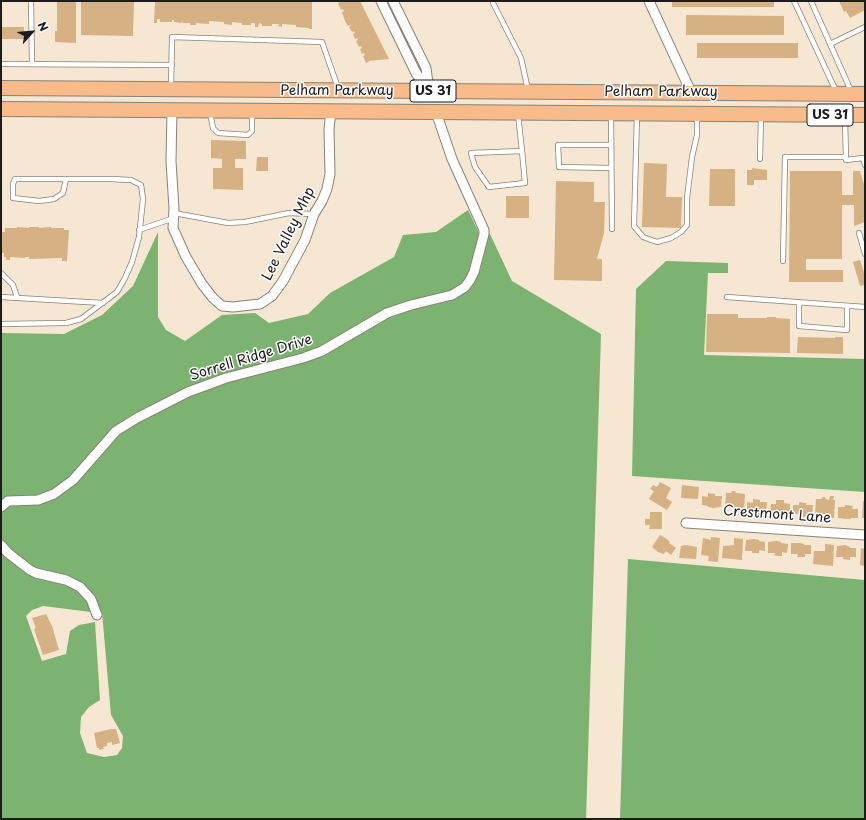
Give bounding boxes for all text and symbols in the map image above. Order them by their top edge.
north arrow [12,12,52,52]
text: N [34,19,53,34]
road number: US 31 [410,80,456,102]
street label: Pelham Parkway [280,83,394,99]
street label: Pelham Parkway [604,84,718,100]
road number: US 31 [807,104,853,126]
street label: Lee Valley Mhp [259,185,319,283]
street label: Sorrell Ridge Drive [188,331,314,385]
street label: Crestmont Lane [722,503,832,527]

